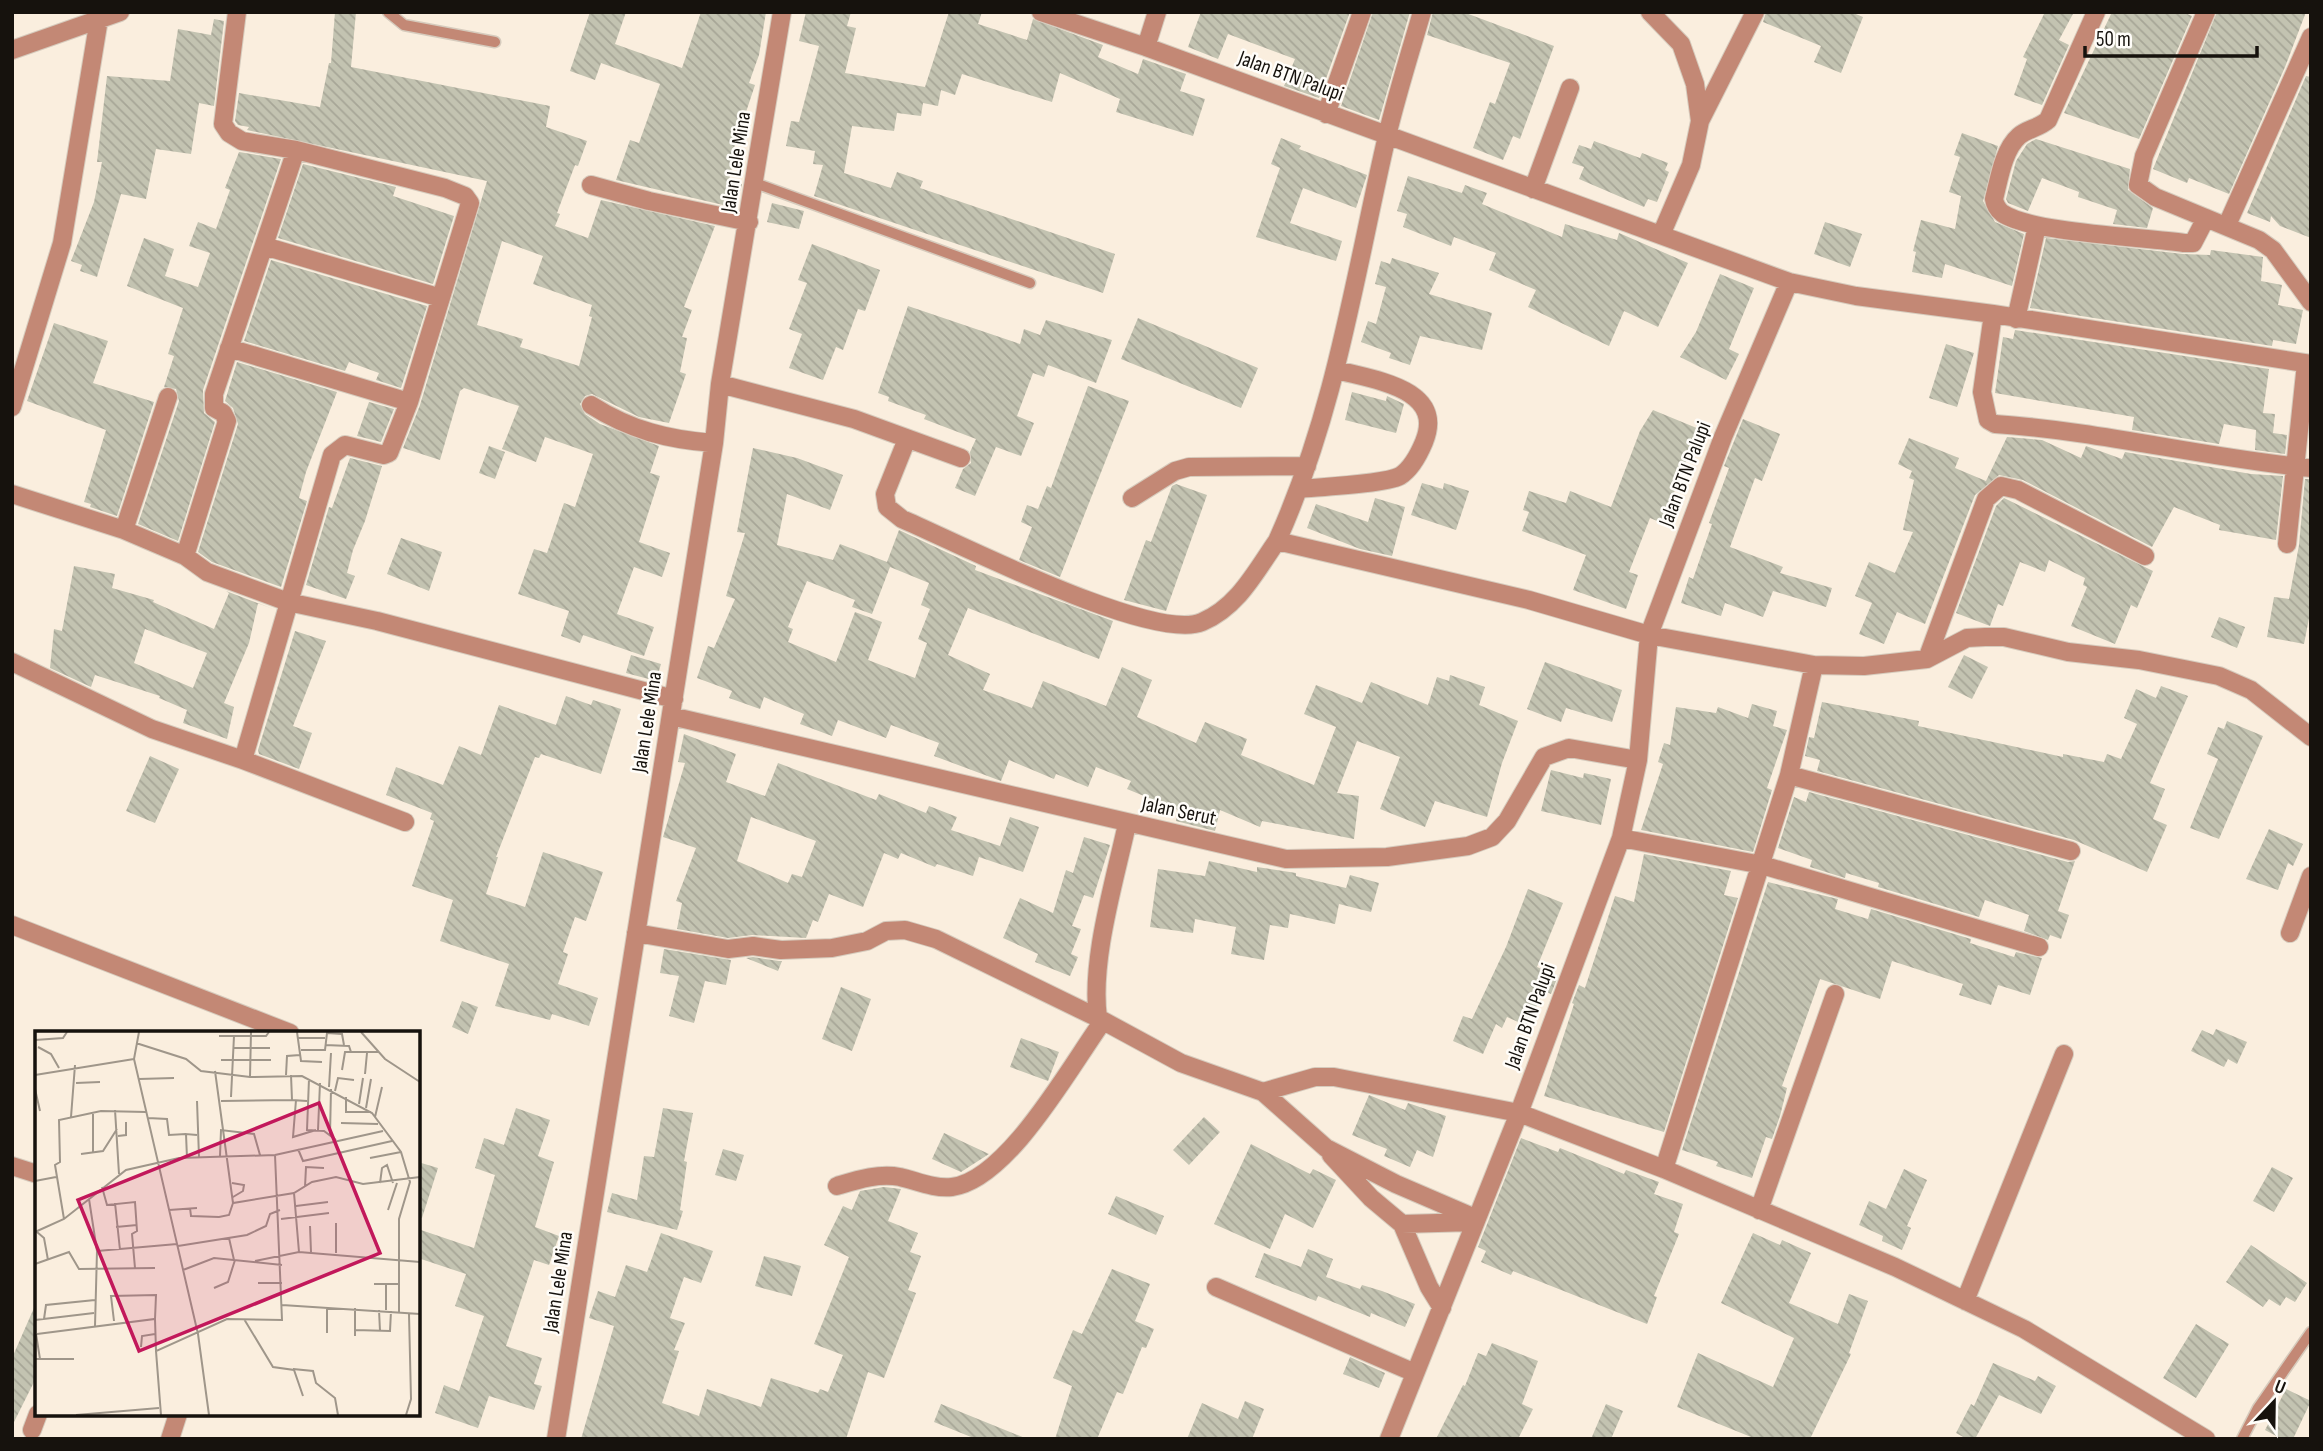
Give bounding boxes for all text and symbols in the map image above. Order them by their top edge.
scale bar [2085,14,2256,58]
text: 50 m [2096,27,2131,52]
street label: Jalan BTN Palupi [1234,45,1347,107]
street label: Jalan Lele Mina [716,110,756,215]
street label: Jalan BTN Palupi [1653,418,1716,531]
street label: Jalan Lele Mina [627,670,667,775]
street label: Jalan Serut [1139,791,1218,831]
street label: Jalan BTN Palupi [1499,960,1561,1073]
inset map [35,1031,420,1416]
street label: Jalan Lele Mina [538,1230,578,1335]
north arrow [2239,1367,2309,1437]
text: U [2271,1375,2289,1400]

